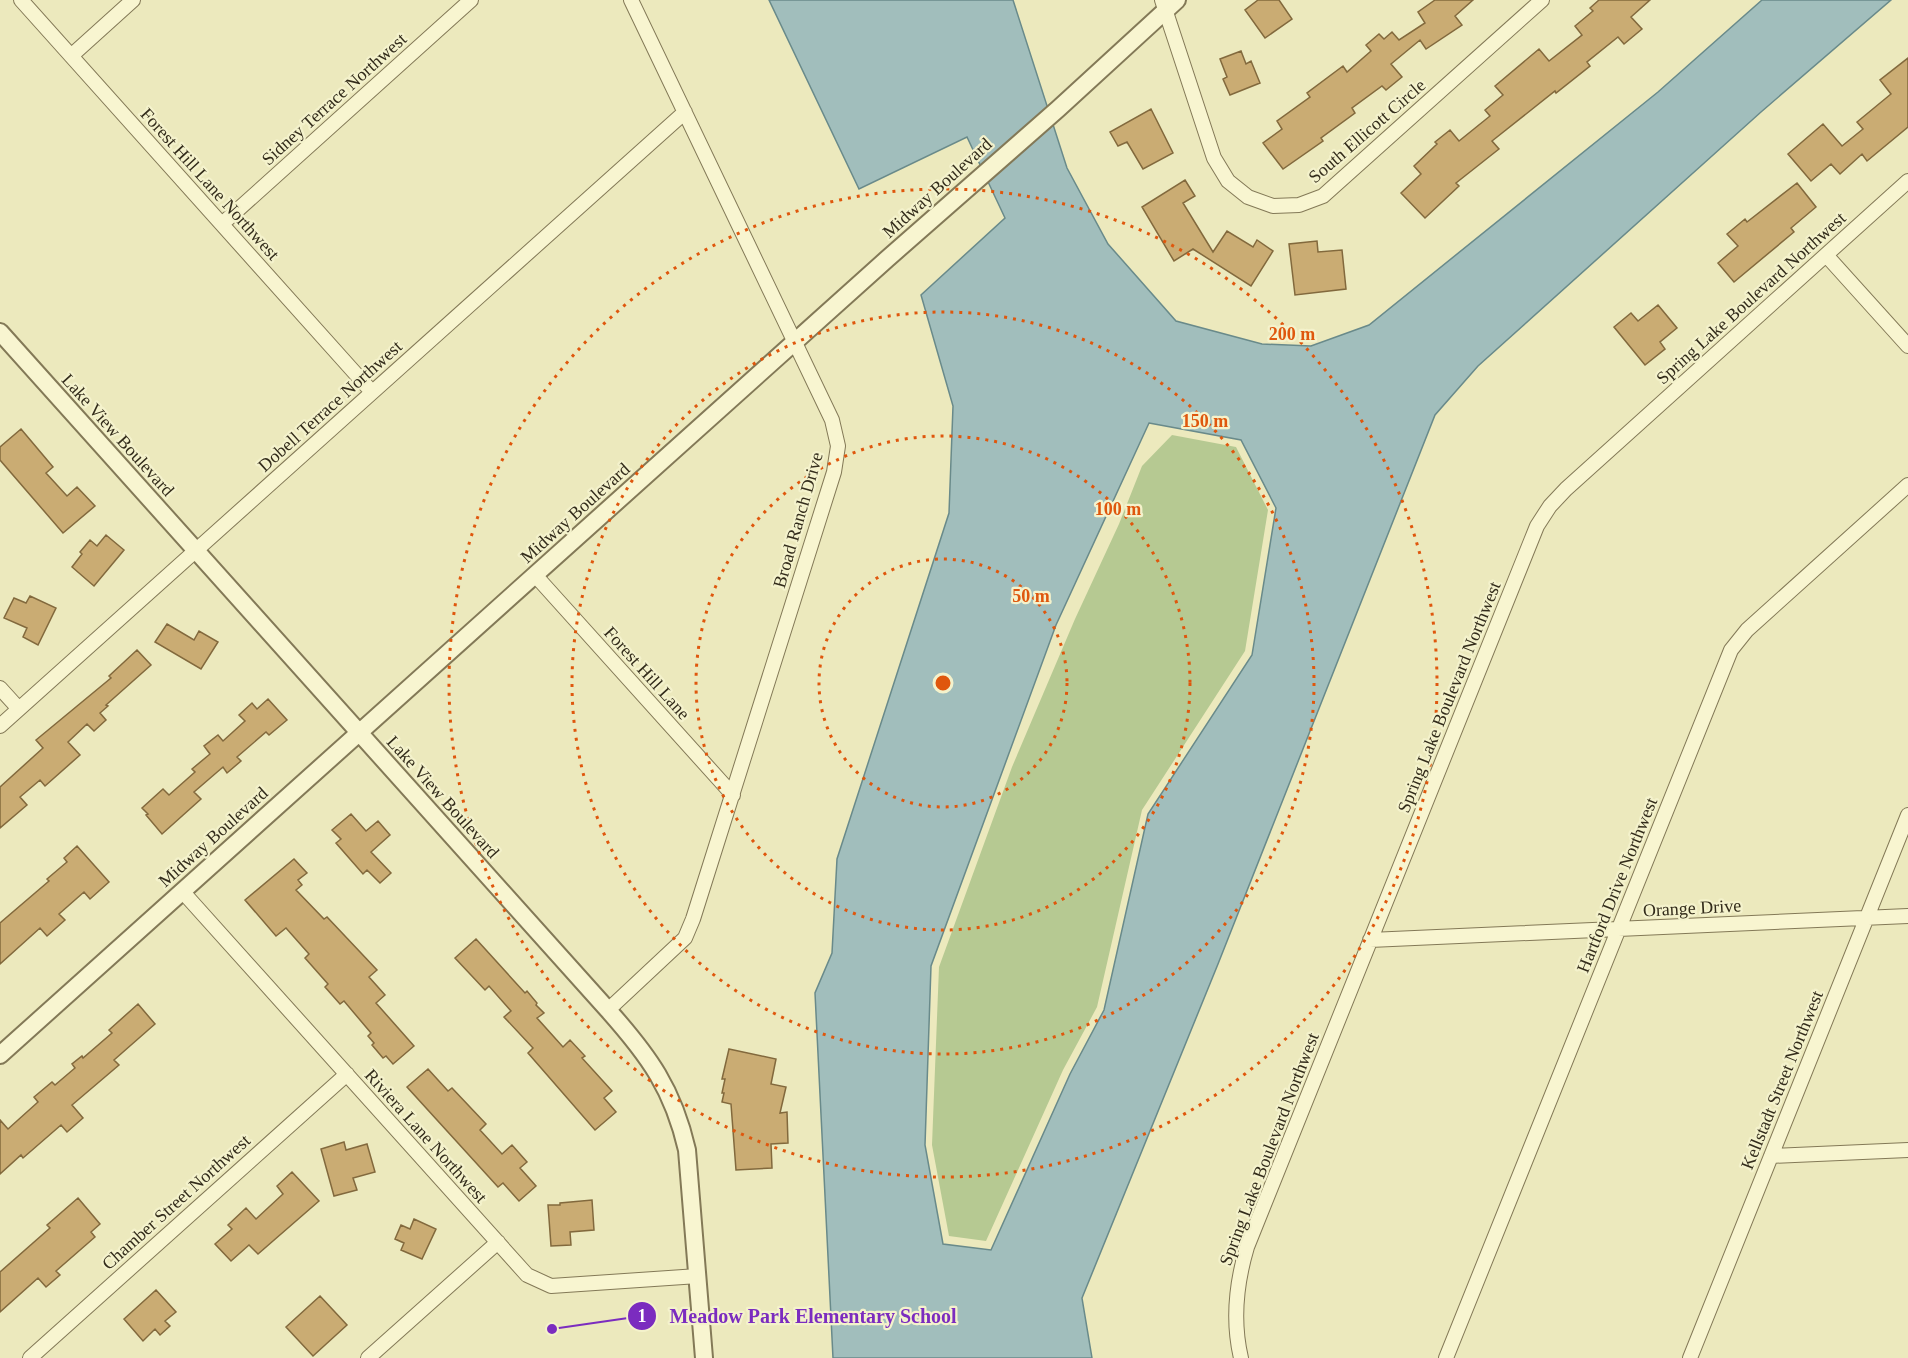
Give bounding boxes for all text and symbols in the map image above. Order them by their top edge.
street label: Sidney Terrace Northwest [258,29,410,169]
street label: South Ellicott Circle [1305,75,1429,187]
street label: Forest Hill Lane Northwest [137,104,283,264]
street label: Midway Boulevard [878,134,996,242]
street label: Spring Lake Boulevard Northwest [1652,208,1850,388]
text: 200 m [1269,324,1315,344]
street label: Dobell Terrace Northwest [254,336,406,476]
street label: Lake View Boulevard [58,370,178,500]
text: 150 m [1182,411,1228,431]
street label: Broad Ranch Drive [769,450,827,590]
street label: Midway Boulevard [516,459,634,567]
text: 100 m [1095,499,1141,519]
street label: Spring Lake Boulevard Northwest [1393,579,1505,815]
text: 50 m [1012,586,1050,606]
street label: Forest Hill Lane [600,622,694,724]
centre of rings [933,673,953,693]
street label: Lake View Boulevard [383,732,503,862]
street label: Midway Boulevard [154,783,272,891]
street label: Hartford Drive Northwest [1573,795,1661,975]
street label: Orange Drive [1642,895,1742,921]
street label: Kellstadt Street Northwest [1737,988,1827,1172]
street label: Spring Lake Boulevard Northwest [1215,1030,1323,1268]
street label: Riviera Lane Northwest [361,1065,491,1207]
street label: Chamber Street Northwest [98,1130,254,1274]
callout: Meadow Park Elementary School [627,1297,968,1335]
text: Meadow Park Elementary School [669,1305,957,1328]
text: 1 [638,1306,647,1326]

